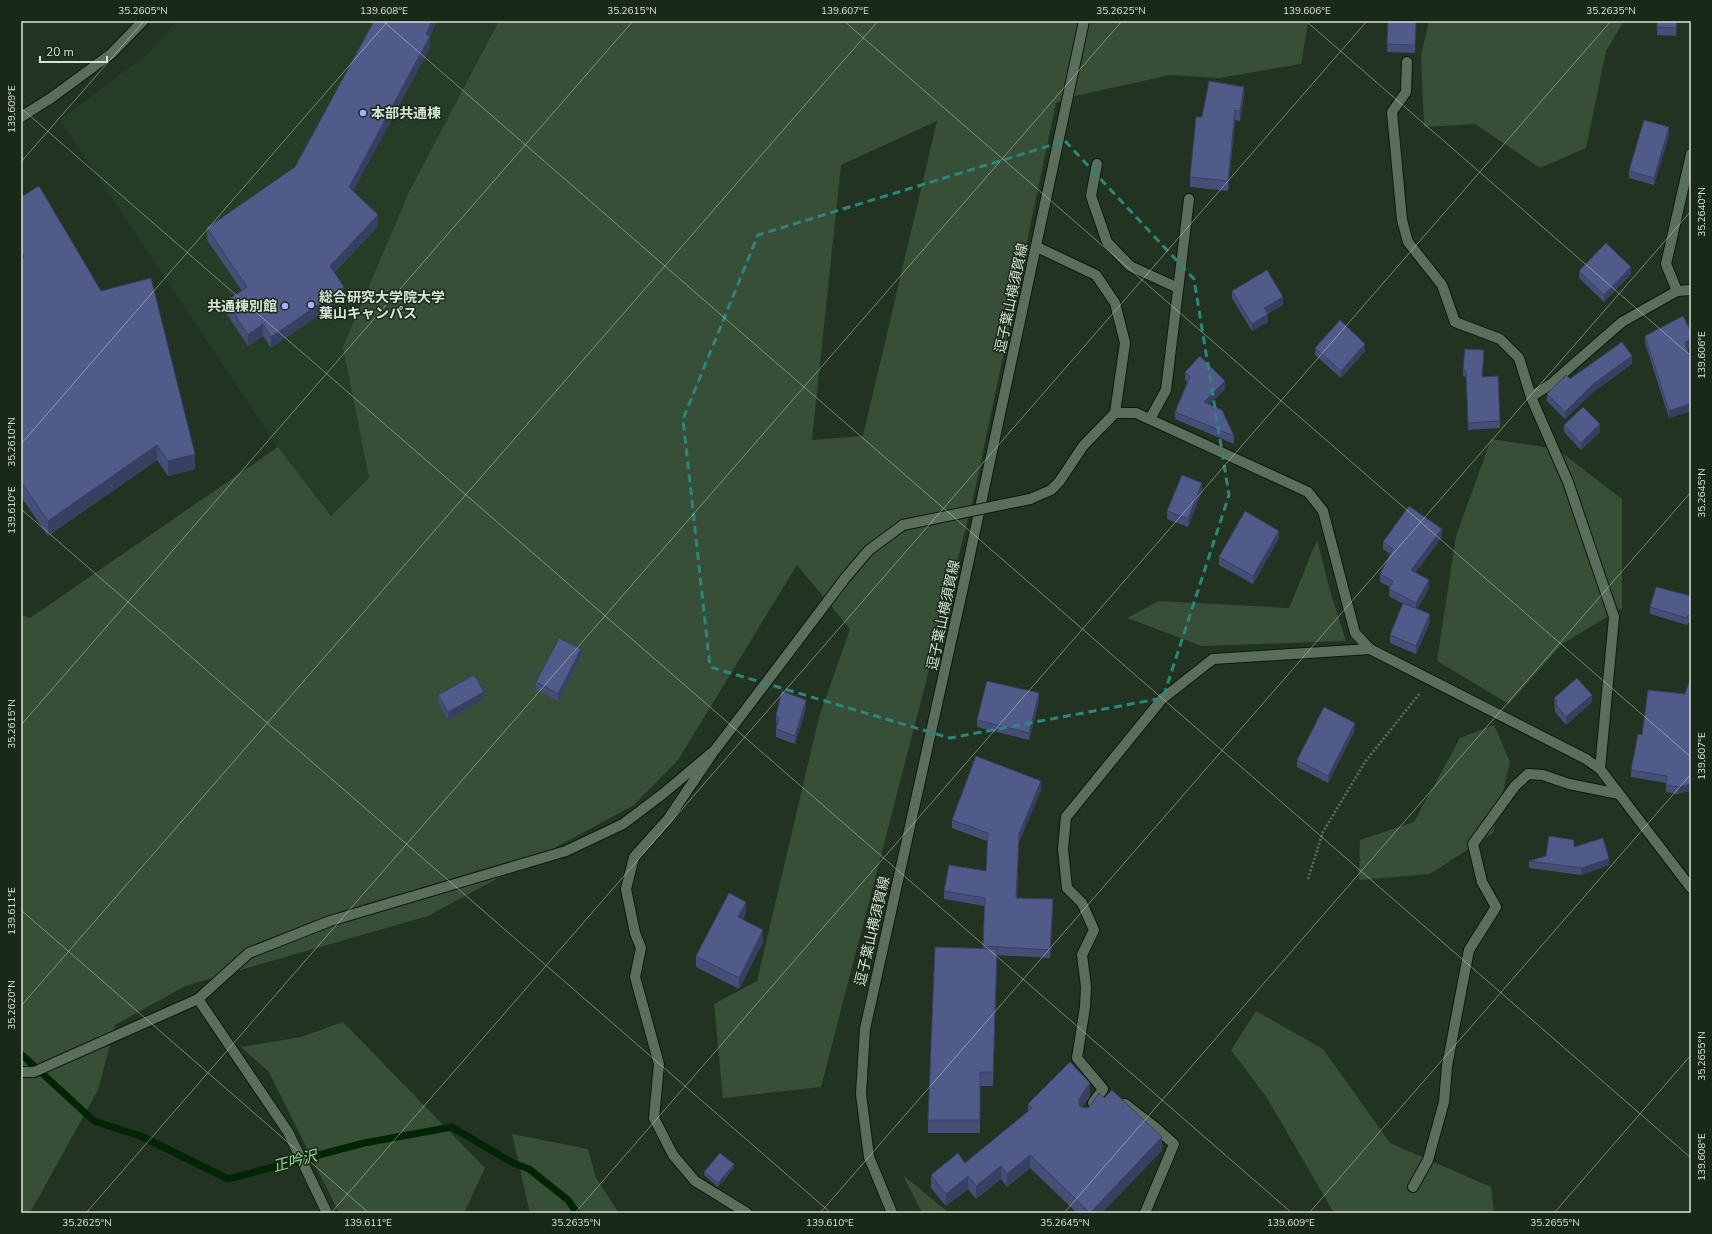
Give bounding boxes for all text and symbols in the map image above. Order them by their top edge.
text: 35.2605°N [118,4,168,18]
text: 139.608°E [360,4,408,18]
text: 35.2615°N [607,4,657,18]
text: 139.607°E [821,4,869,18]
text: 35.2625°N [1096,4,1146,18]
text: 139.606°E [1283,4,1331,18]
text: 35.2635°N [1586,4,1636,18]
scale bar [40,38,107,64]
text: 20 m [46,44,74,60]
text: 139.609°E [5,85,19,133]
place label: 本部共通棟 [371,104,441,123]
marker: 本部共通棟 [358,108,368,118]
text: 35.2640°N [1695,187,1709,237]
street label: 逗子葉山横須賀線 [991,241,1032,355]
place label: 総合研究大学院大学 葉山キャンパス [319,288,445,323]
place label: 共通棟別館 [207,297,277,316]
marker: 総合研究大学院大学 葉山キャンパス [306,300,316,310]
marker: 共通棟別館 [280,301,290,311]
text: 139.606°E [1695,331,1709,379]
text: 35.2610°N [5,417,19,467]
text: 35.2645°N [1695,468,1709,518]
text: 139.610°E [5,486,19,534]
street label: 逗子葉山横須賀線 [923,558,964,672]
text: 35.2615°N [5,699,19,749]
text: 139.607°E [1695,732,1709,780]
street label: 逗子葉山横須賀線 [851,874,894,988]
text: 139.611°E [5,887,19,935]
text: 35.2620°N [5,980,19,1030]
text: 35.2655°N [1695,1031,1709,1081]
text: 139.608°E [1695,1133,1709,1181]
water label: 正吟沢 [271,1145,321,1176]
text: 35.2625°N [62,1216,112,1230]
text: 139.611°E [344,1216,392,1230]
text: 35.2635°N [551,1216,601,1230]
text: 139.610°E [806,1216,854,1230]
text: 35.2645°N [1040,1216,1090,1230]
text: 139.609°E [1267,1216,1315,1230]
text: 35.2655°N [1530,1216,1580,1230]

